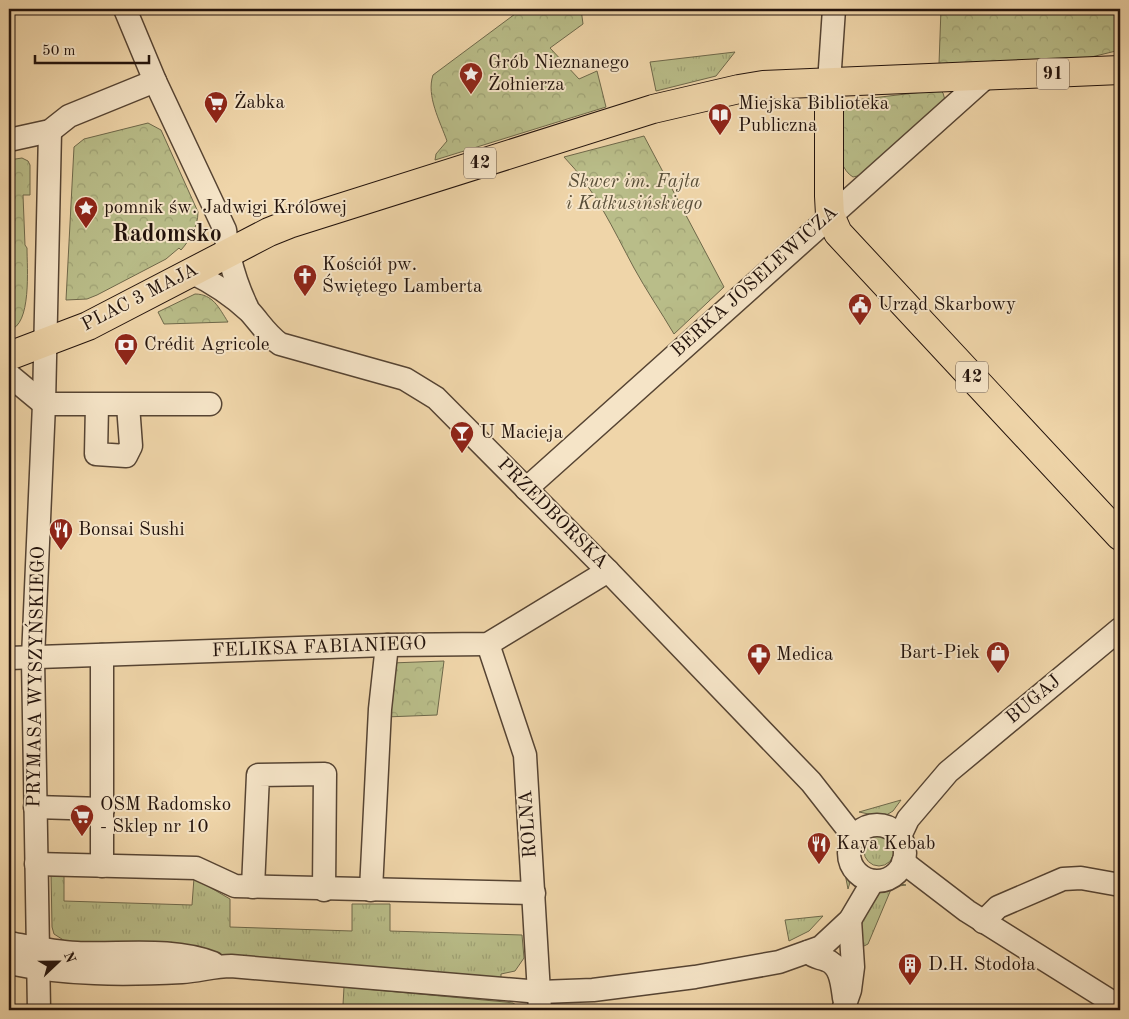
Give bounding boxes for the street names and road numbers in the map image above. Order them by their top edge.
road number: 91 [1037,59,1069,90]
road number: 42 [464,148,496,178]
street label: BERKA JOSELEWICZA [668,202,842,361]
street label: PLAC 3 MAJA [79,260,202,335]
road number: 42 [956,362,988,392]
street label: PRZEDBORSKA [493,455,611,573]
street label: PRYMASA WYSZYŃSKIEGO [20,546,49,808]
street label: FELIKSA FABIANIEGO [211,635,427,661]
street label: BUGAJ [1003,672,1065,728]
street label: ROLNA [517,789,541,859]

